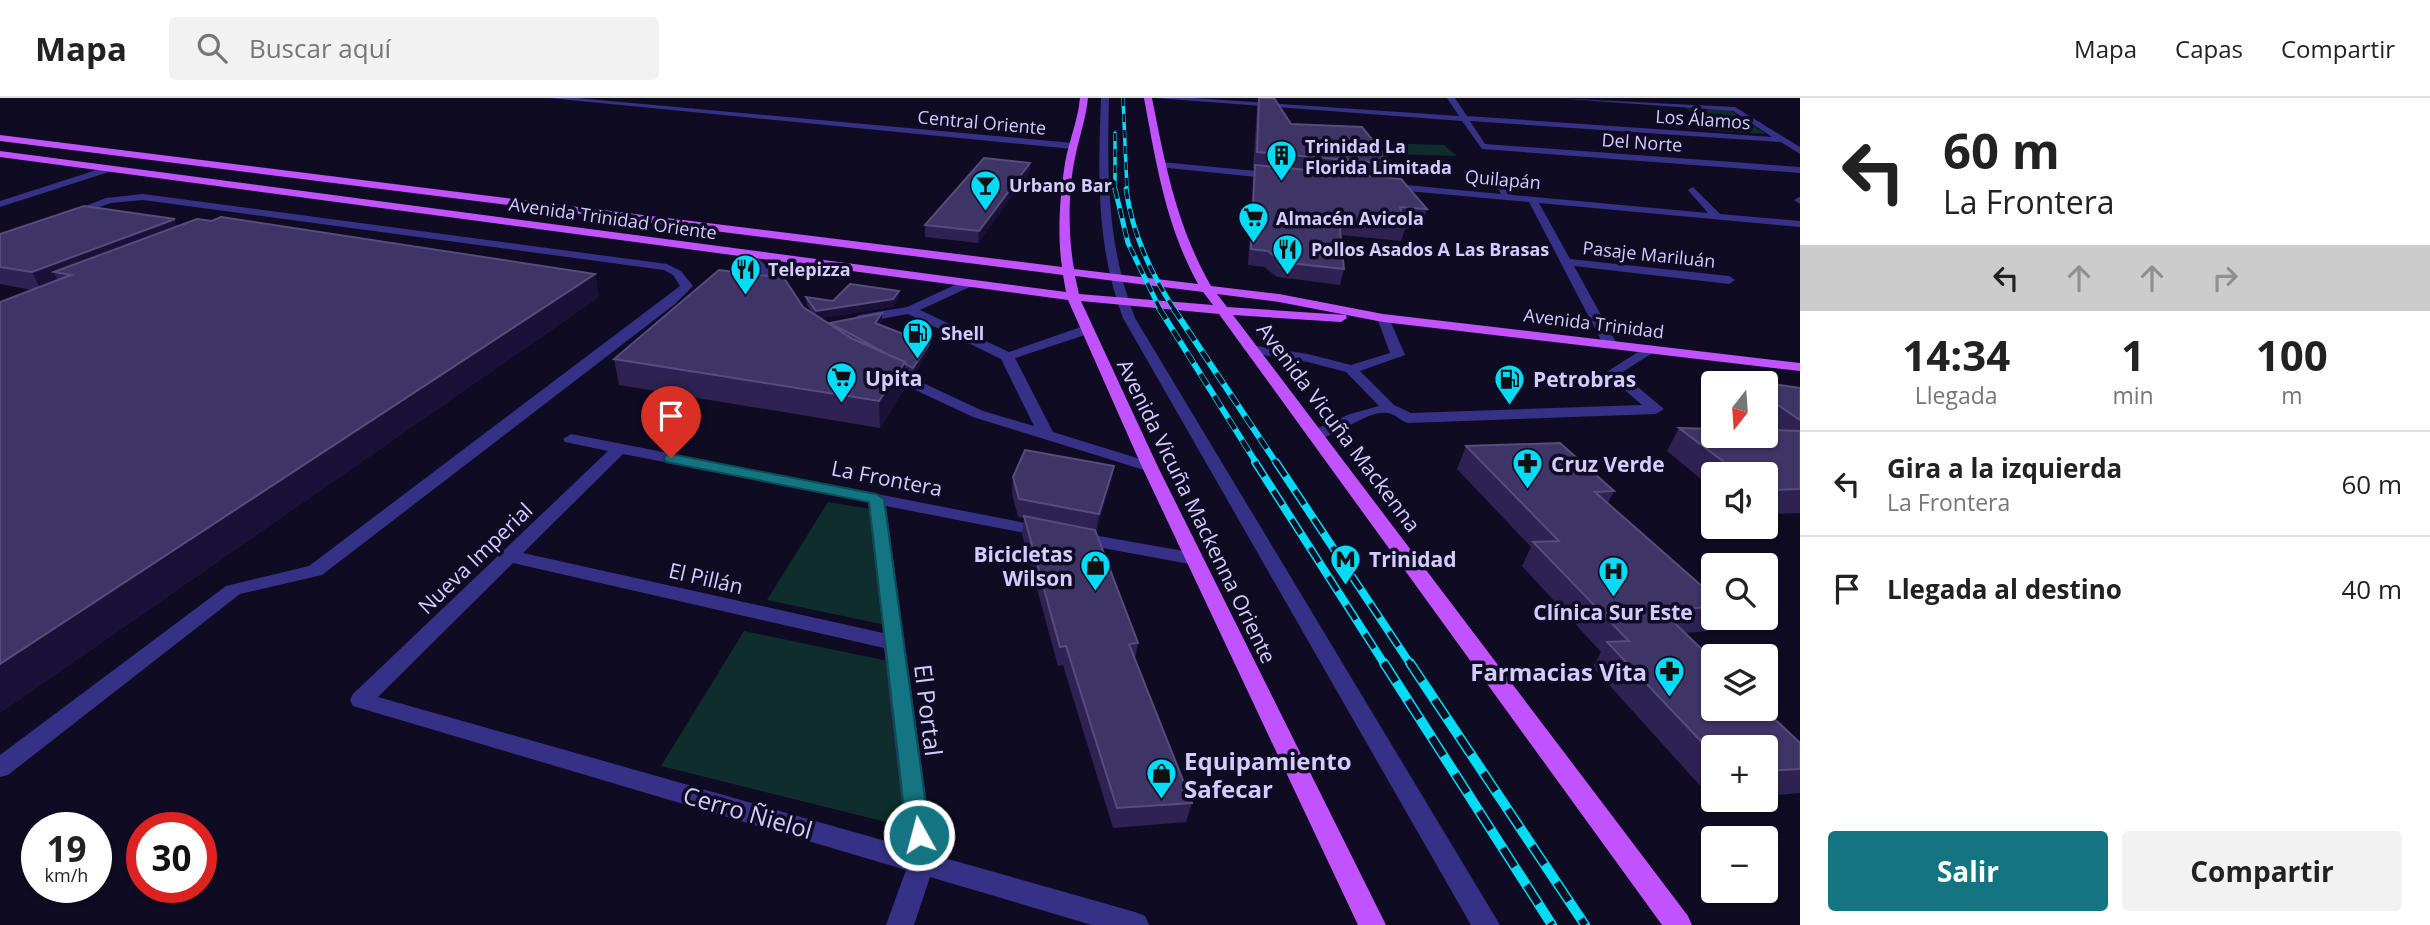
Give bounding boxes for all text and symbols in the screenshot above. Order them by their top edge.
search box [169,17,659,80]
text: Mapa [35,26,127,71]
icon: search [193,29,231,67]
text: Buscar aquí [249,30,391,66]
text: Mapa [2074,32,2137,65]
text: Capas [2175,32,2243,65]
text: Compartir [2281,32,2395,65]
street label: Central Oriente [917,104,1047,140]
street label: Los Álamos [1655,104,1751,134]
text: 60 m [1943,117,2060,183]
icon: left [1828,126,1919,217]
street label: Del Norte [1601,127,1683,157]
place label: Trinidad La Florida Limitada [1305,134,1452,179]
building icon: Trinidad La Florida Limitada [1265,139,1299,183]
street label: Quilapán [1464,164,1542,194]
bar icon: Urbano Bar [969,168,1003,212]
place label: Urbano Bar [1009,173,1112,197]
text: La Frontera [1943,180,2115,223]
street label: Avenida Trinidad Oriente [508,192,718,244]
supermarket icon: Almacén Avicola [1236,201,1270,245]
place label: Almacén Avicola [1276,206,1424,230]
restaurant icon: Pollos Asados A Las Brasas [1271,232,1305,276]
street label: Pasaje Mariluán [1581,235,1717,273]
place label: Pollos Asados A Las Brasas [1311,237,1549,261]
restaurant icon: Telepizza [728,252,762,296]
place label: Telepizza [768,257,851,281]
icon: left [1987,259,2025,297]
icon: ahead [2060,259,2098,297]
icon: ahead [2133,259,2171,297]
icon: right [2206,259,2244,297]
street label: Avenida Trinidad [1522,302,1666,344]
fuel station icon: Shell [901,316,935,360]
street label: Avenida Vicuña Mackenna [1251,317,1427,537]
place label: Shell [941,321,984,345]
text: 14:34 [1902,326,2010,383]
text: 1 [2121,326,2145,383]
text: 100 [2256,326,2328,383]
street label: Avenida Vicuña Mackenna Oriente [1111,354,1283,668]
supermarket icon: Upita [825,361,859,405]
fuel station icon: Petrobras [1493,362,1527,406]
place label: Upita [865,364,922,392]
place label: Petrobras [1533,365,1636,393]
north arrow [1701,371,1778,448]
map controls [1701,371,1778,903]
text: Llegada [1915,379,1998,411]
text: min [2112,379,2154,411]
text: m [2281,379,2302,411]
pin [641,386,701,458]
icon: arrive [652,397,690,435]
pharmacy icon: Cruz Verde [1511,447,1545,491]
place label: Cruz Verde [1551,450,1665,478]
text: Gira a la izquierda [1887,450,2122,486]
street label: La Frontera [829,454,945,502]
button: sound [1701,462,1778,539]
icon: left [1828,465,1866,503]
text: 60 m [2341,466,2402,502]
text: La Frontera [1887,486,2010,518]
street label: Nueva Imperial [412,496,538,620]
place label: Bicicletas Wilson [973,540,1073,592]
metro station icon: Trinidad [1329,542,1363,586]
place label: Trinidad [1369,545,1457,573]
shop icon: Bicicletas Wilson [1079,549,1113,593]
button: search [1701,553,1778,630]
hospital icon: Clínica Sur Este [1596,555,1630,599]
street label: El Pillán [666,556,746,600]
icon: arrive [1828,570,1866,608]
text: Llegada al destino [1887,571,2122,607]
text: 40 m [2341,571,2402,607]
place label: Clínica Sur Este [1533,598,1693,626]
button: layers [1701,644,1778,721]
pharmacy icon: Farmacias Vita [1653,654,1687,698]
place label: Farmacias Vita [1470,655,1647,688]
street label: El Portal [907,662,951,758]
button: + [1701,735,1778,812]
place label: Equipamiento Safecar [1184,744,1352,805]
shop icon: Equipamiento Safecar [1144,757,1178,801]
street label: Cerro Ñielol [680,778,816,846]
position arrow [882,798,956,872]
speed limit sign: 30 [126,812,217,903]
text: 19 [46,825,87,872]
button: − [1701,826,1778,903]
button: Salir [1828,831,2108,911]
button: Compartir [2122,831,2402,911]
text: km/h [45,863,88,887]

